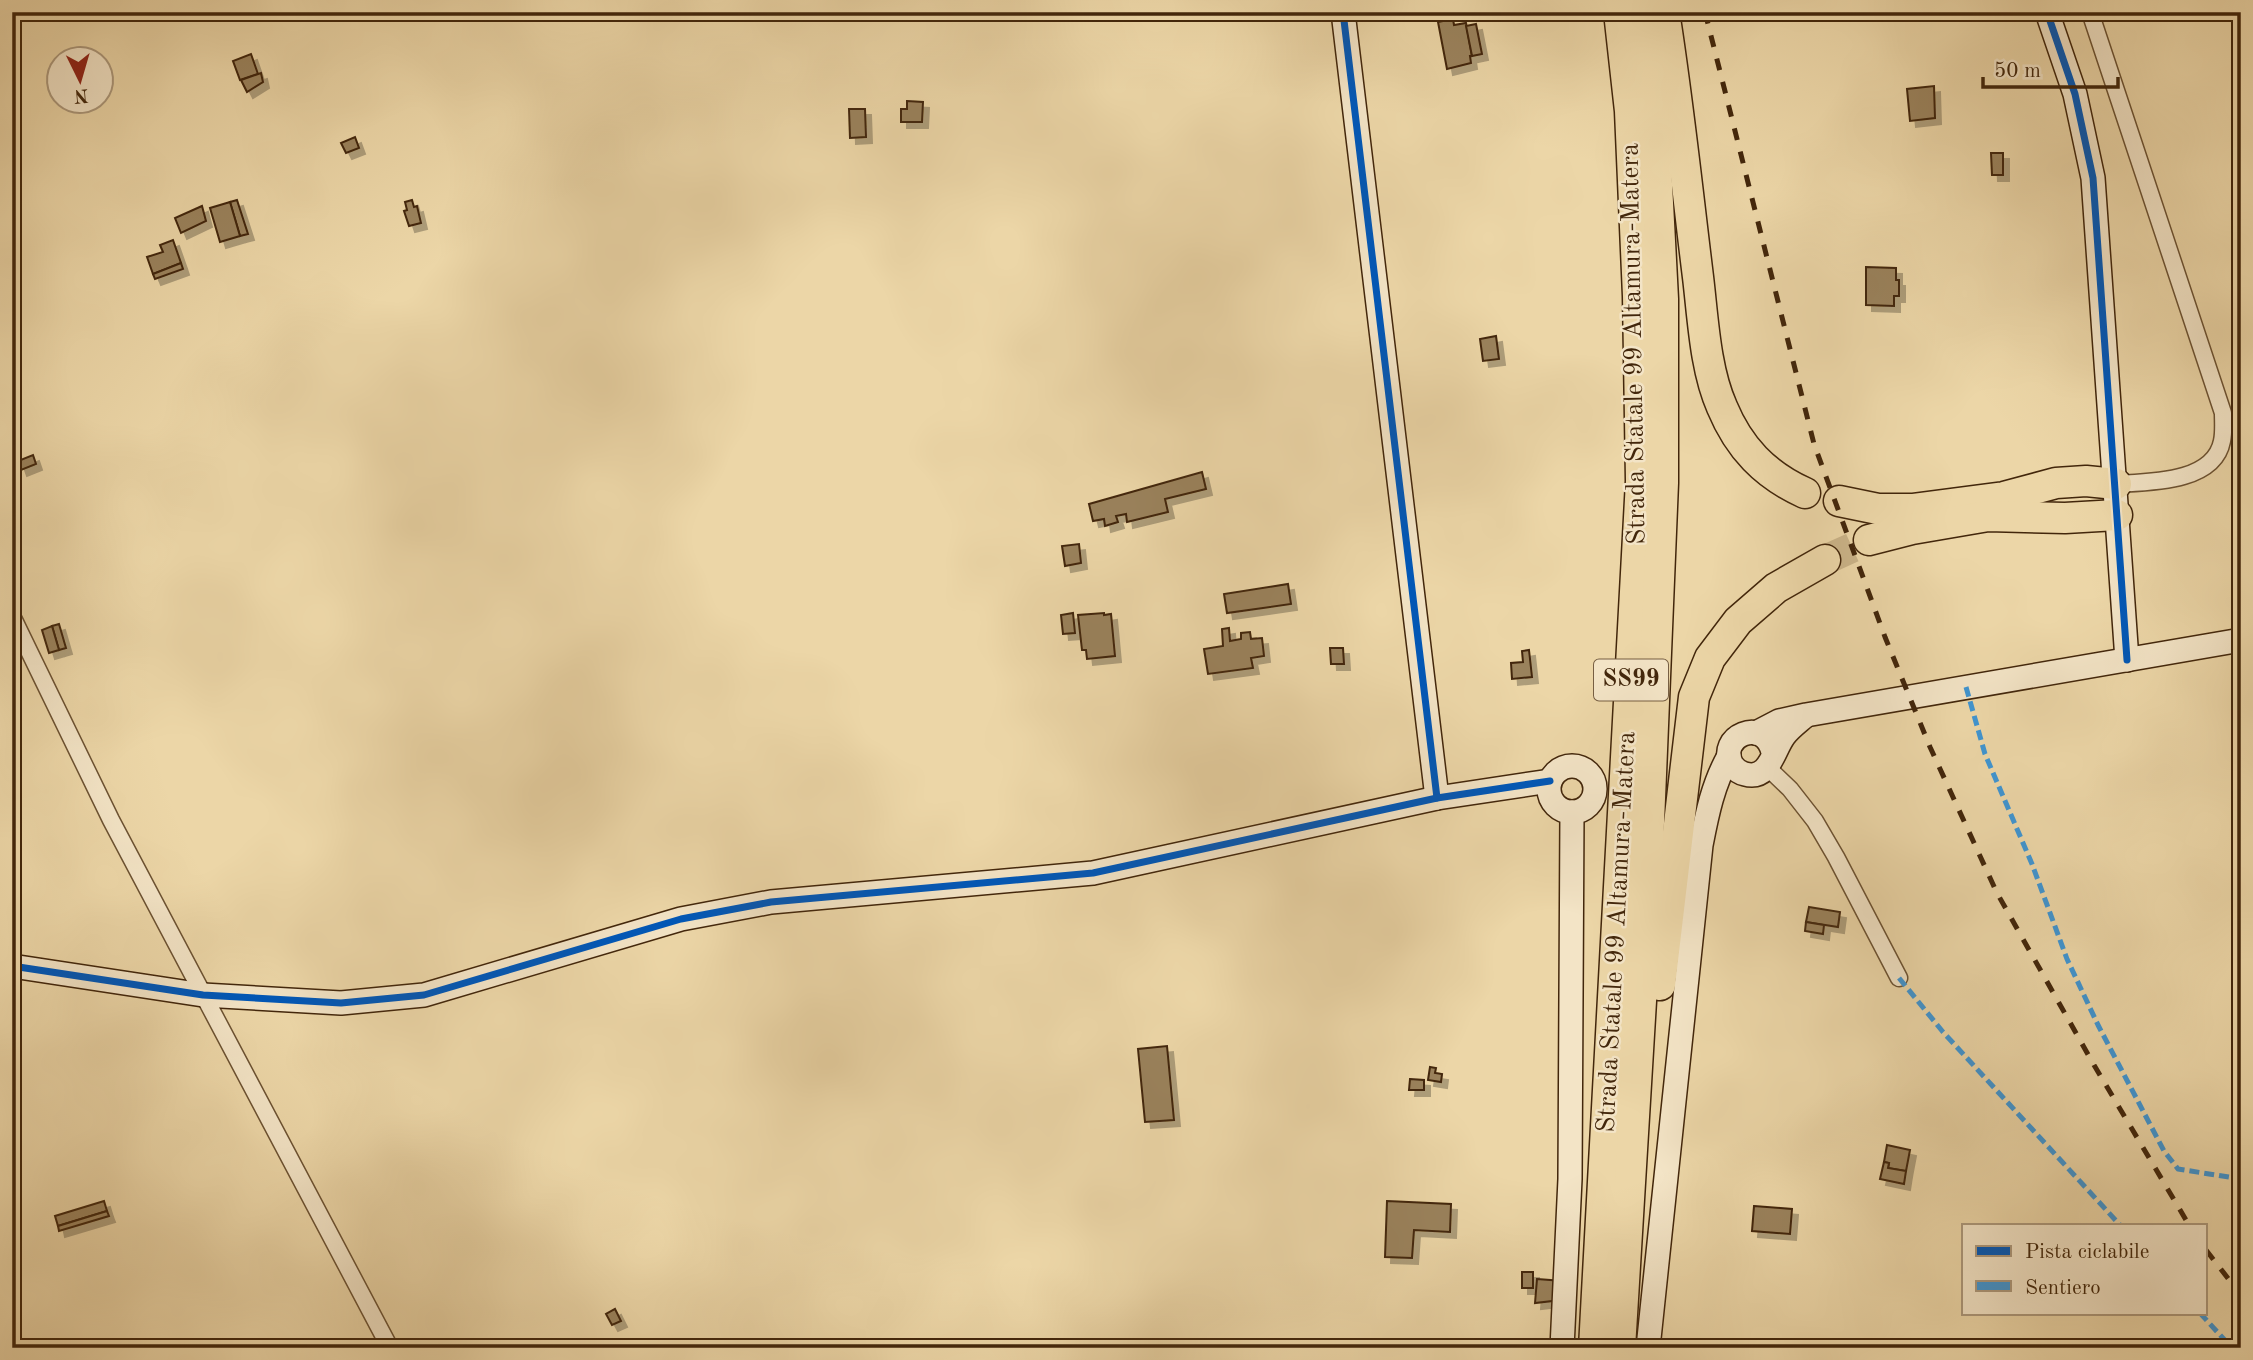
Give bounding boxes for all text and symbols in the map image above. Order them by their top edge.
north arrow [46,46,116,116]
scale bar [1983,46,2118,90]
text: 50 m [1994,61,2041,82]
text: N [73,84,89,105]
street label: Strada Statale 99 Altamura-Matera [1617,143,1651,545]
road number: SS99 [1594,660,1668,700]
street label: Strada Statale 99 Altamura-Matera [1594,731,1641,1133]
legend [1962,1224,2208,1314]
text: Pista ciclabile [2025,1242,2149,1263]
text: Sentiero [2025,1278,2101,1299]

